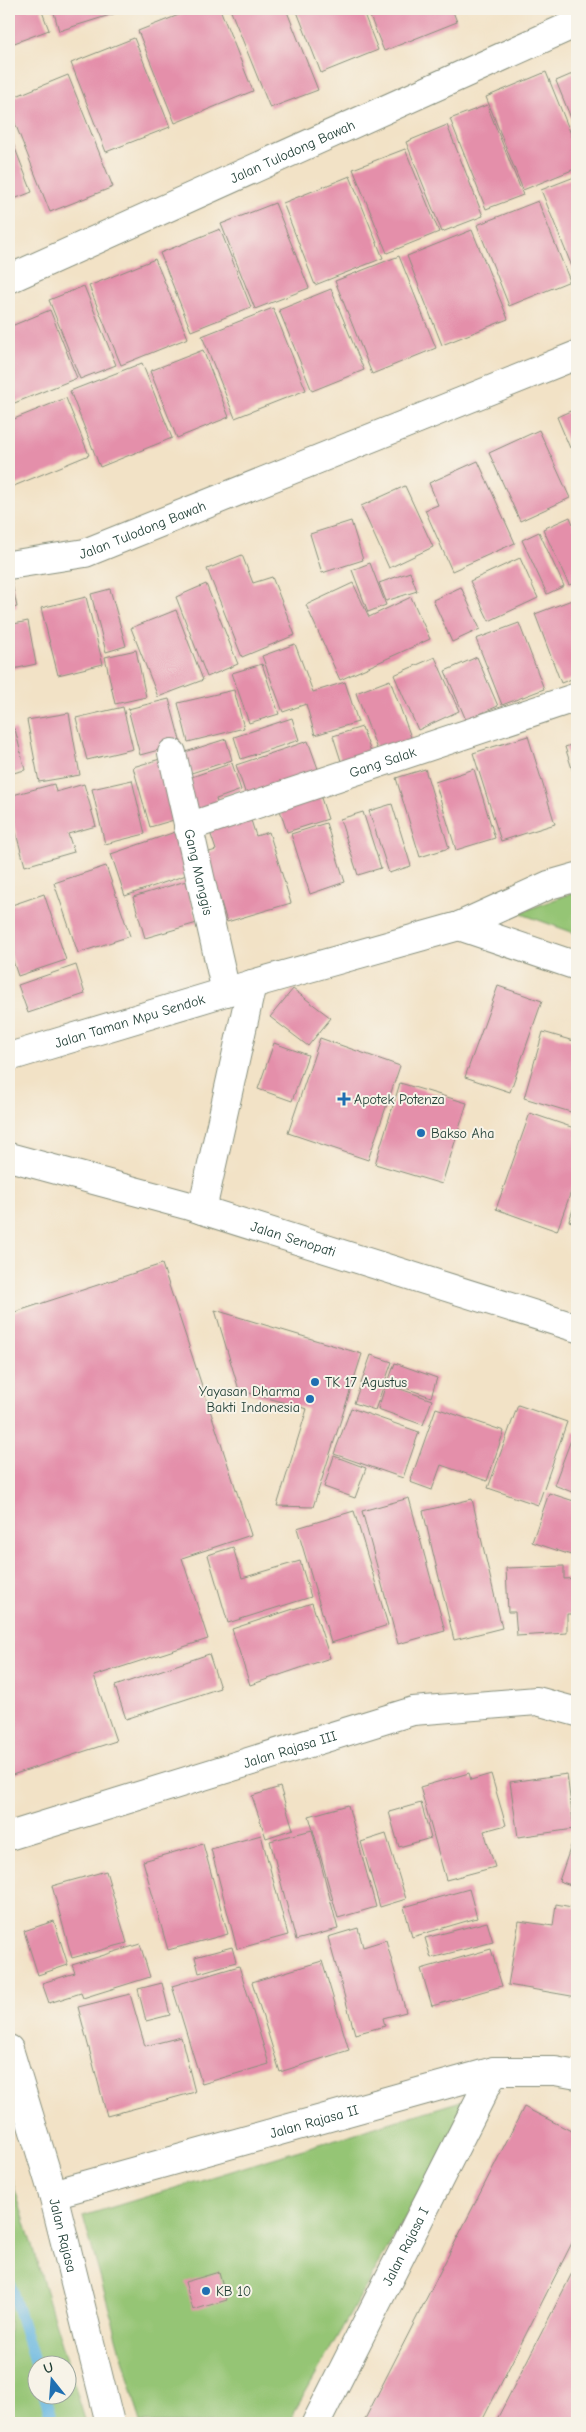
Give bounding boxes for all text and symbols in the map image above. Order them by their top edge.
street label: Jalan Tulodong Bawah [228,116,358,187]
street label: Jalan Tulodong Bawah [78,497,208,563]
street label: Gang Salak [347,743,418,782]
street label: Gang Manggis [180,827,216,917]
street label: Jalan Taman Mpu Sendok [53,991,207,1052]
place label: Apotek Potenza [354,1091,445,1108]
marker: Apotek Potenza [338,1093,350,1105]
place label: Bakso Aha [431,1125,494,1142]
marker: Bakso Aha [415,1127,427,1139]
street label: Jalan Senopati [249,1218,338,1261]
place label: TK 17 Agustus [325,1374,407,1391]
marker: TK 17 Agustus [309,1376,321,1388]
place label: Yayasan Dharma Bakti Indonesia [199,1383,300,1416]
marker: Yayasan Dharma Bakti Indonesia [304,1393,316,1405]
street label: Jalan Rajasa III [241,1727,339,1772]
street label: Jalan Rajasa II [268,2101,360,2142]
street label: Jalan Rajasa [45,2197,80,2274]
street label: Jalan Rajasa I [379,2205,433,2289]
place label: KB 10 [216,2283,251,2300]
marker: KB 10 [200,2285,212,2297]
north arrow [28,2354,78,2404]
text: U [41,2359,55,2378]

